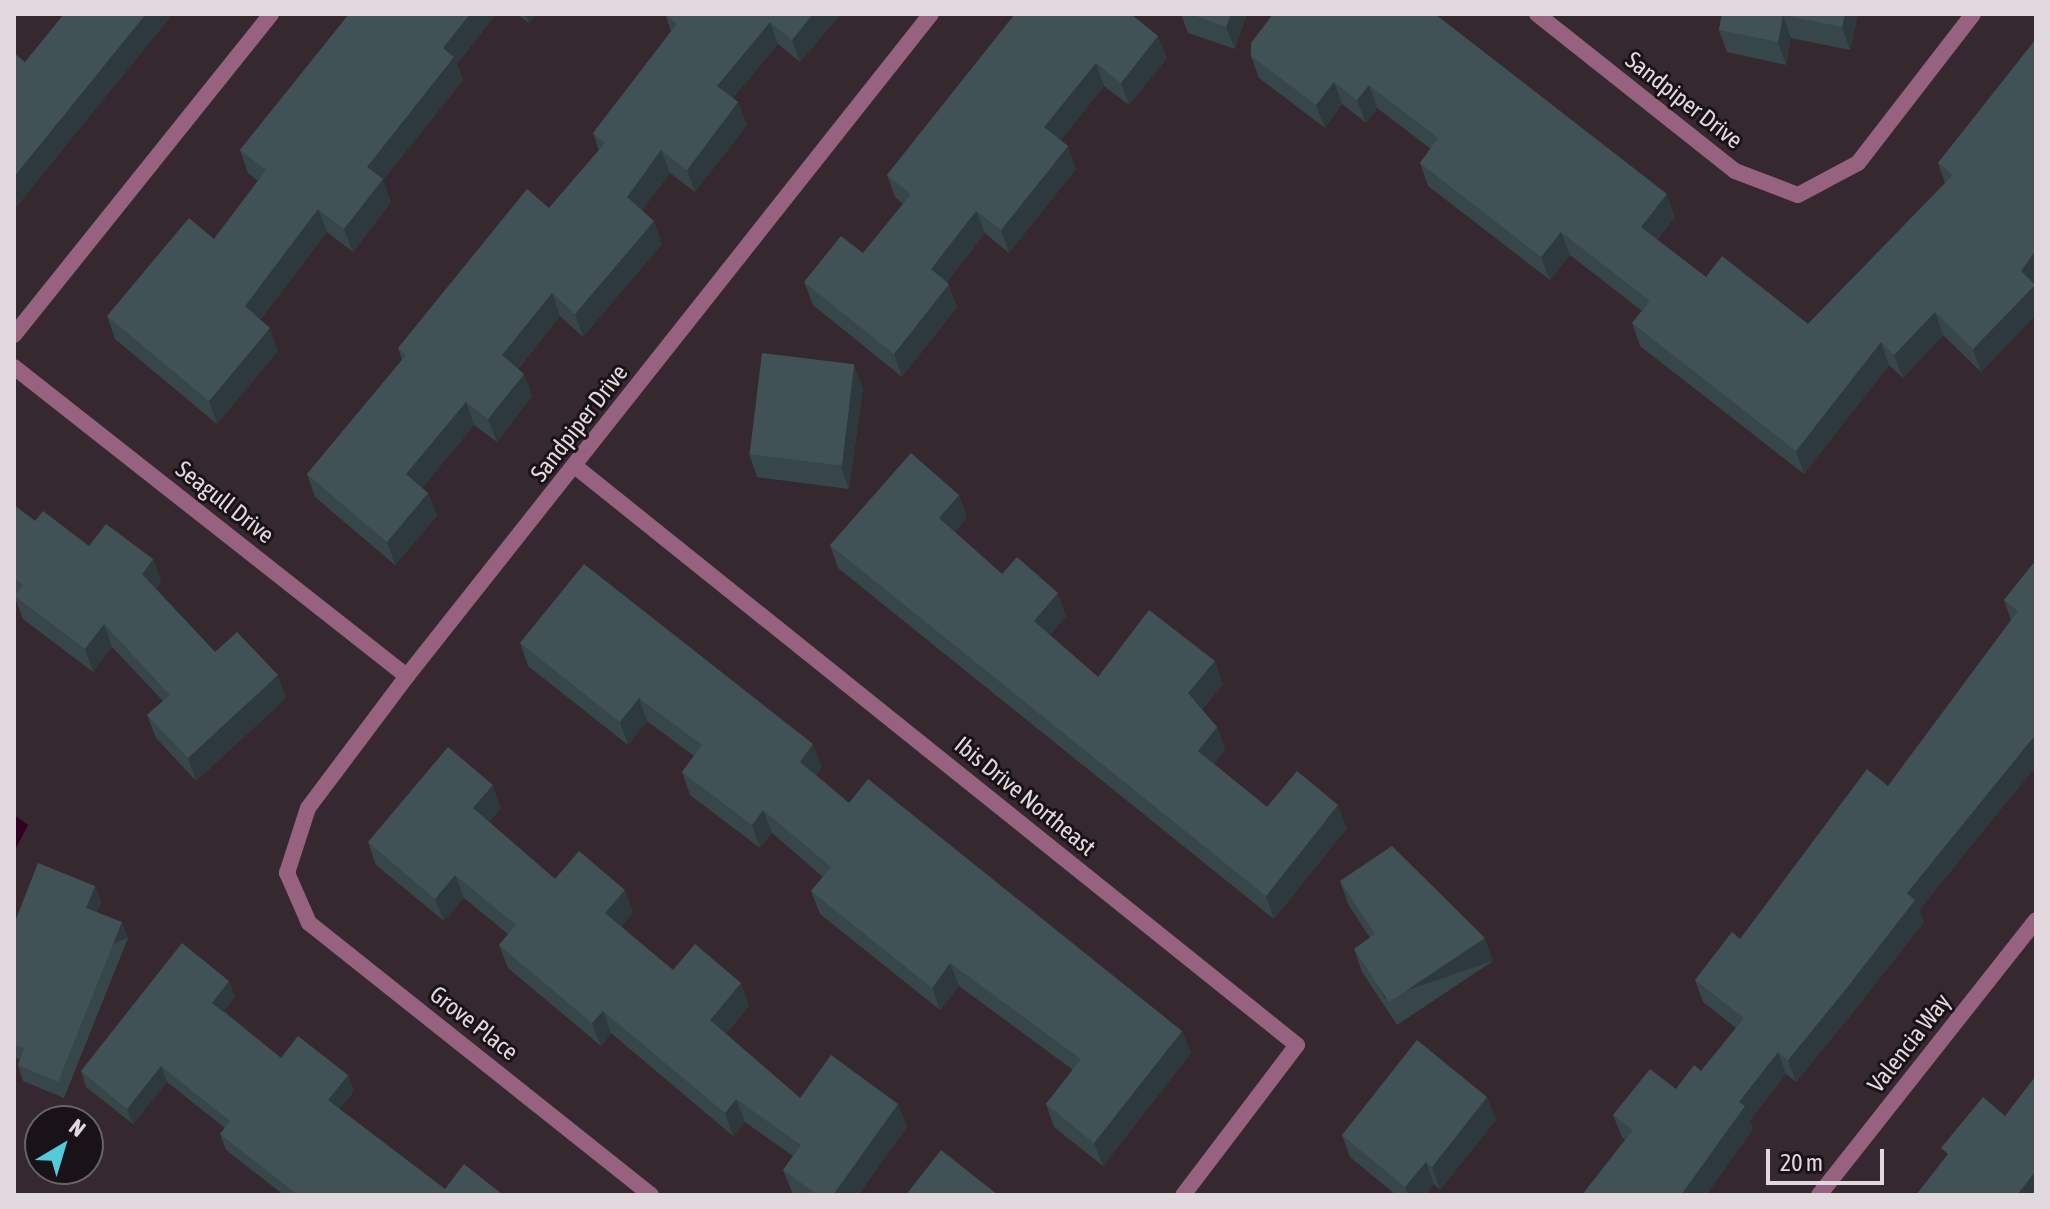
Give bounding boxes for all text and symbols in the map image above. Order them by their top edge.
street label: Sandpiper Drive [1620,45,1748,155]
street label: Sandpiper Drive [524,359,634,487]
street label: Seagull Drive [170,455,280,549]
street label: Ibis Drive Northeast [949,730,1101,862]
street label: Grove Place [424,980,524,1066]
street label: Valencia Way [1862,988,1956,1098]
north arrow [24,1105,104,1185]
text: N [64,1113,91,1142]
scale bar [1770,1133,1888,1183]
text: 20 m [1780,1149,1823,1176]

